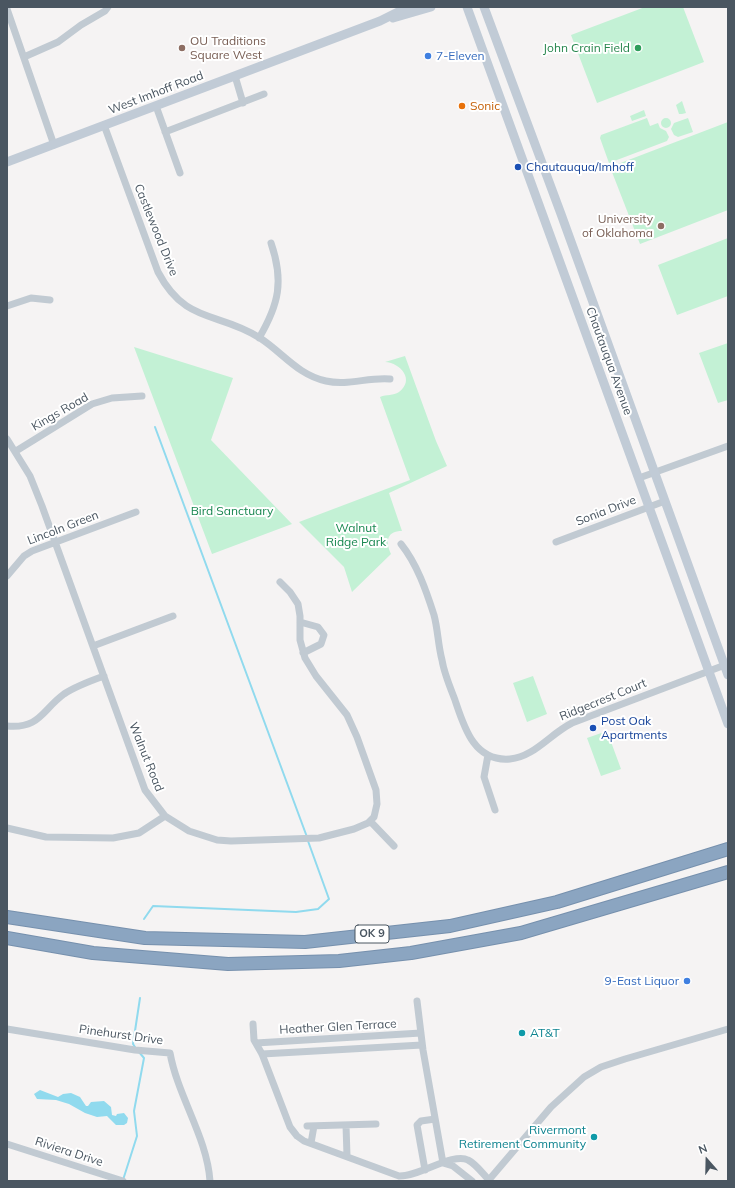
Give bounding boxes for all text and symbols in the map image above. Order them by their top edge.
place label: OU Traditions Square West [190,34,266,62]
place label: John Crain Field [543,41,630,55]
marker: OU Traditions Square West [177,43,187,53]
marker: John Crain Field [633,43,643,53]
place label: 7-Eleven [436,49,485,63]
marker: 7-Eleven [423,51,433,61]
street label: West Imhoff Road [107,68,205,118]
place label: Sonic [470,99,500,113]
marker: Sonic [457,101,467,111]
place label: Chautauqua/Imhoff [526,160,634,174]
marker: Chautauqua/Imhoff [513,162,523,172]
street label: Castlewood Drive [131,182,181,278]
place label: University of Oklahoma [582,212,653,240]
marker: University of Oklahoma [656,221,666,231]
street label: Chautauqua Avenue [583,305,635,417]
street label: Kings Road [29,390,91,434]
street label: Sonia Drive [574,493,638,529]
park label: Bird Sanctuary [191,504,273,518]
street label: Lincoln Green [25,508,101,548]
park label: Walnut Ridge Park [326,521,386,549]
street label: Ridgecrest Court [557,676,649,724]
place label: Post Oak Apartments [601,714,667,742]
street label: Walnut Road [126,720,166,794]
marker: Post Oak Apartments [588,723,598,733]
road number: OK 9 [355,925,389,943]
place label: 9-East Liquor [605,974,679,988]
marker: 9-East Liquor [682,976,692,986]
street label: Heather Glen Terrace [279,1017,397,1037]
street label: Pinehurst Drive [78,1022,164,1048]
place label: AT&T [530,1026,560,1040]
marker: AT&T [517,1028,527,1038]
place label: Rivermont Retirement Community [459,1123,586,1151]
marker: Rivermont Retirement Community [589,1132,599,1142]
street label: Riviera Drive [33,1134,105,1170]
north arrow [687,1140,727,1180]
text: N [697,1141,709,1157]

